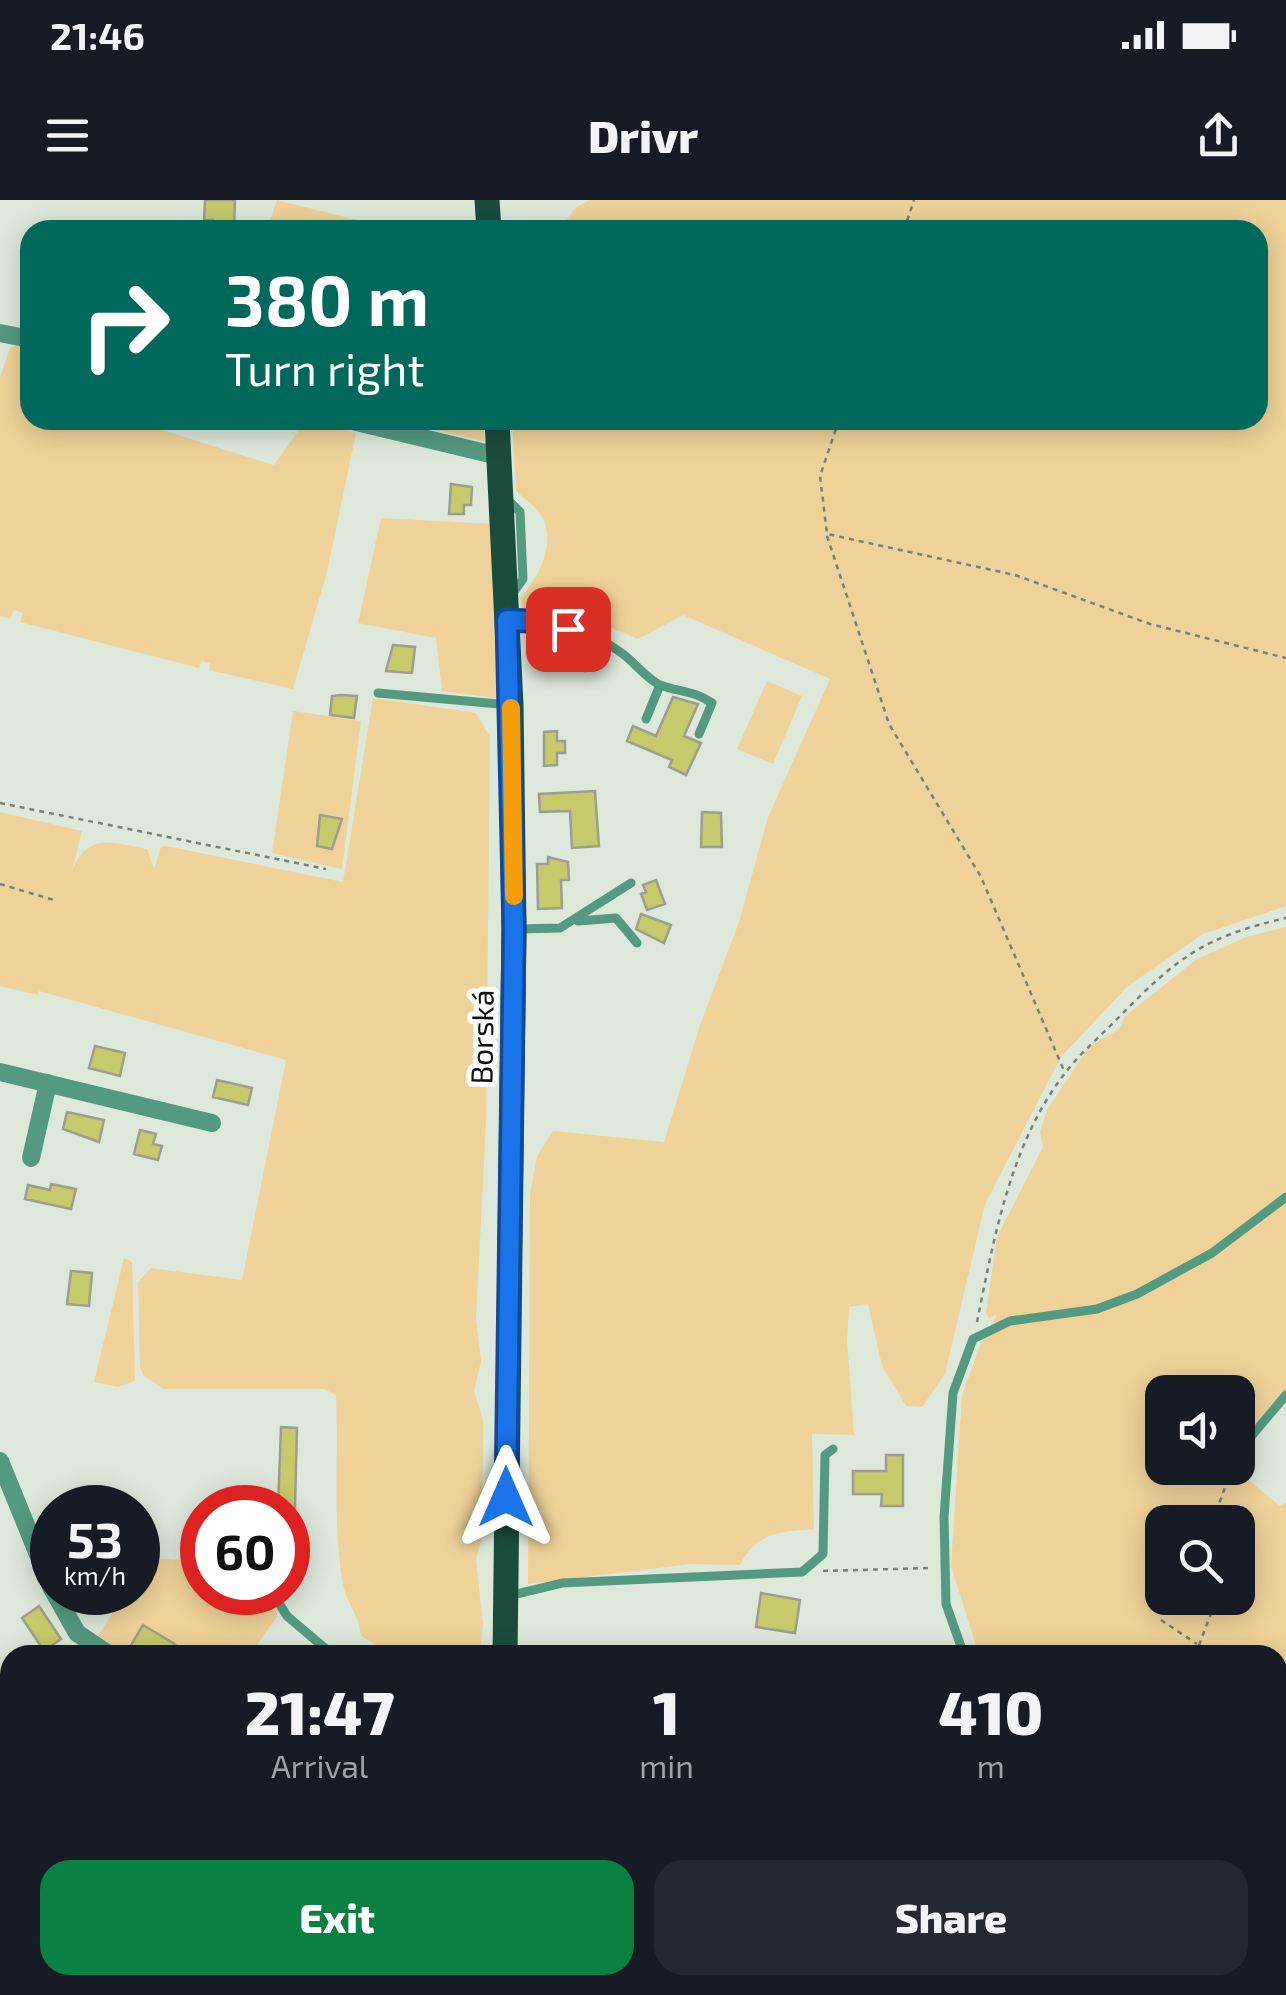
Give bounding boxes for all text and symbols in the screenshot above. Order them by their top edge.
text: 21:46 [50,12,145,58]
icon: menu [40,108,95,163]
text: Drivr [588,108,698,162]
icon: share [1191,108,1246,163]
text: 380 m [225,256,429,340]
icon: right [60,260,190,390]
text: Turn right [225,341,425,395]
pin [526,587,611,672]
icon: arrive [541,602,596,657]
street label: Borská [462,989,500,1085]
map controls [1145,1375,1255,1615]
button: sound [1145,1375,1255,1485]
position arrow [454,1445,558,1549]
speed limit sign: 60 [180,1485,310,1615]
button: search [1145,1505,1255,1615]
text: 53 [67,1508,123,1568]
text: km/h [64,1560,126,1590]
text: 21:47 [245,1675,394,1747]
text: 1 [653,1675,680,1747]
text: 410 [938,1675,1043,1747]
text: Arrival [271,1746,368,1784]
text: min [639,1746,694,1784]
text: m [977,1746,1005,1784]
button: Exit [40,1860,634,1975]
button: Share [654,1860,1248,1975]

